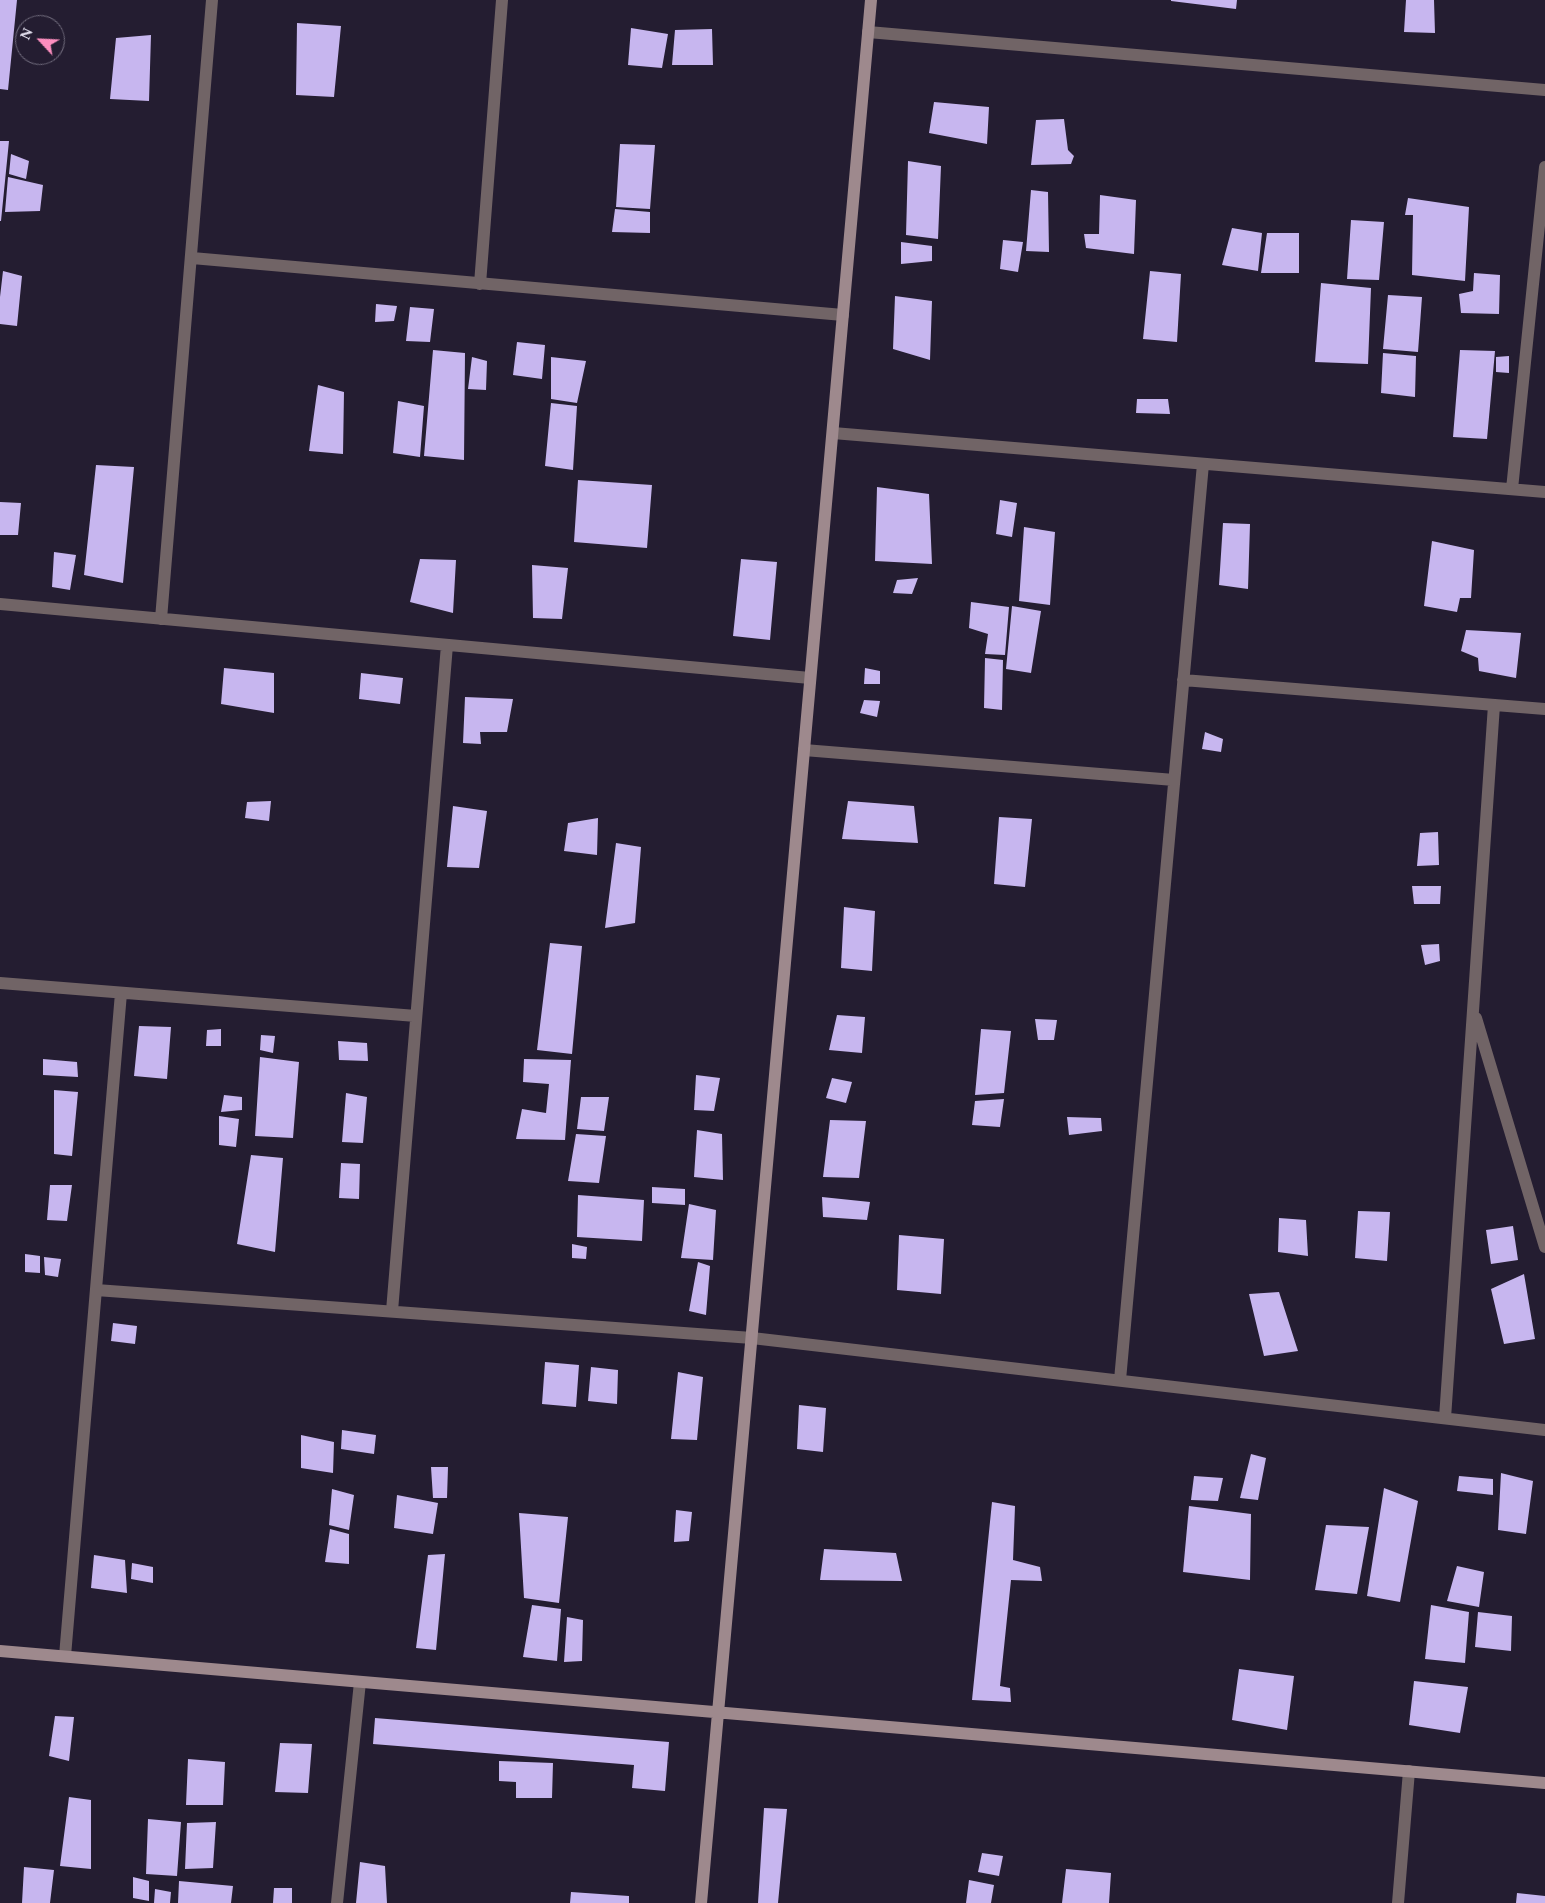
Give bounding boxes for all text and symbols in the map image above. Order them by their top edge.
north arrow [15,15,65,65]
text: N [15,24,39,43]

